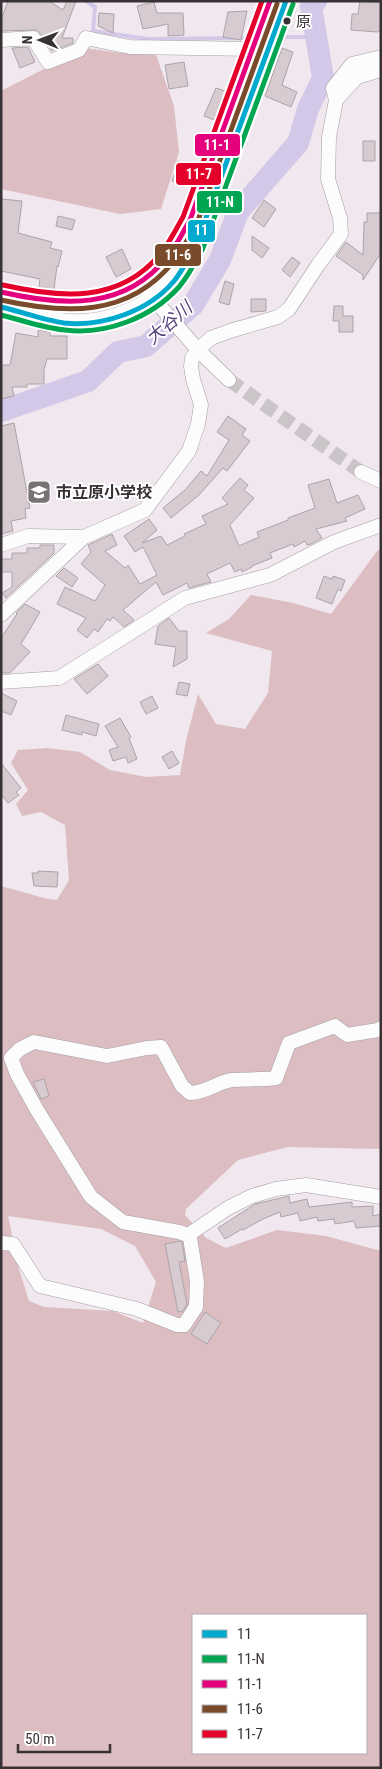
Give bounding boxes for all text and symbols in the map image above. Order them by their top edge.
place label: 原 [296,13,311,31]
north arrow [15,15,65,65]
marker: 原 [282,16,292,26]
text: N [19,35,35,44]
line badge: 11-1 [194,133,241,157]
text: 11-1 [204,137,230,153]
line badge: 11-7 [175,162,222,186]
text: 11-7 [186,166,212,182]
line badge: 11-N [196,190,243,214]
text: 11-N [206,194,234,210]
line badge: 11 [187,219,216,243]
text: 11 [194,222,208,238]
line badge: 11-6 [154,243,202,267]
text: 11-6 [165,247,191,263]
water label: 大谷川 [141,296,197,348]
school or university icon: 市立原小学校 [26,479,52,505]
place label: 市立原小学校 [56,483,152,502]
legend [192,1614,367,1754]
text: 11 [237,1625,252,1643]
text: 11-N [237,1650,265,1668]
text: 11-1 [237,1675,263,1693]
text: 11-6 [237,1700,263,1718]
scale bar [18,1722,110,1754]
text: 11-7 [237,1725,263,1743]
text: 50 m [25,1730,55,1748]

